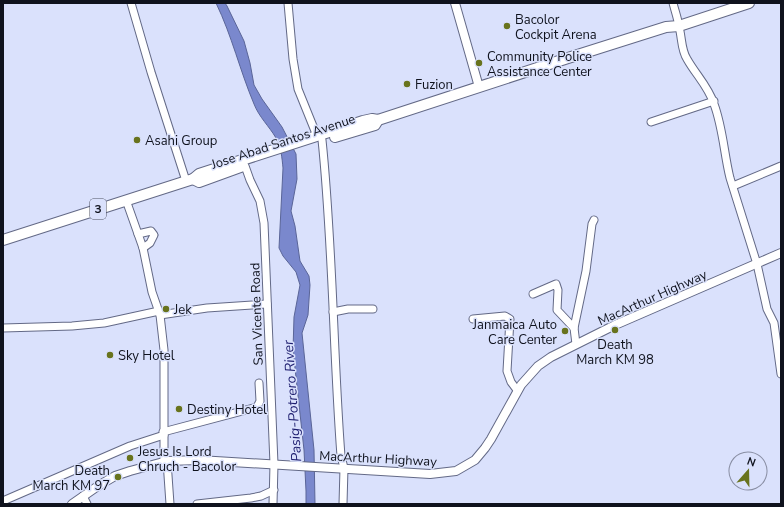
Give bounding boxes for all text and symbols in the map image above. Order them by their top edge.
place label: Bacolor Cockpit Arena [515,11,597,44]
marker: Bacolor Cockpit Arena [502,21,512,31]
place label: Community Police Assistance Center [487,48,592,81]
marker: Community Police Assistance Center [474,58,484,68]
place label: Fuzion [415,76,453,94]
marker: Fuzion [402,79,412,89]
street label: Jose Abad Santos Avenue [208,110,358,174]
place label: Asahi Group [145,132,217,150]
marker: Asahi Group [132,135,142,145]
road number: 3 [90,199,106,219]
street label: San Vicente Road [246,262,268,366]
street label: MacArthur Highway [595,266,710,330]
place label: Jek [173,301,192,319]
marker: Jek [161,304,171,314]
place label: Janmaica Auto Care Center [472,316,557,349]
marker: Death March KM 98 [610,325,620,335]
marker: Janmaica Auto Care Center [560,326,570,336]
place label: Death March KM 98 [576,336,654,369]
water label: Pasig-Potrero River [279,338,306,463]
place label: Sky Hotel [118,347,175,365]
marker: Sky Hotel [105,350,115,360]
place label: Destiny Hotel [187,401,267,419]
marker: Destiny Hotel [174,404,184,414]
place label: Jesus Is Lord Chruch - Bacolor [137,443,236,476]
street label: MacArthur Highway [319,447,438,471]
north arrow [728,451,768,491]
marker: Jesus Is Lord Chruch - Bacolor [125,453,135,463]
text: N [745,454,758,471]
place label: Death March KM 97 [32,462,110,495]
marker: Death March KM 97 [113,472,123,482]

